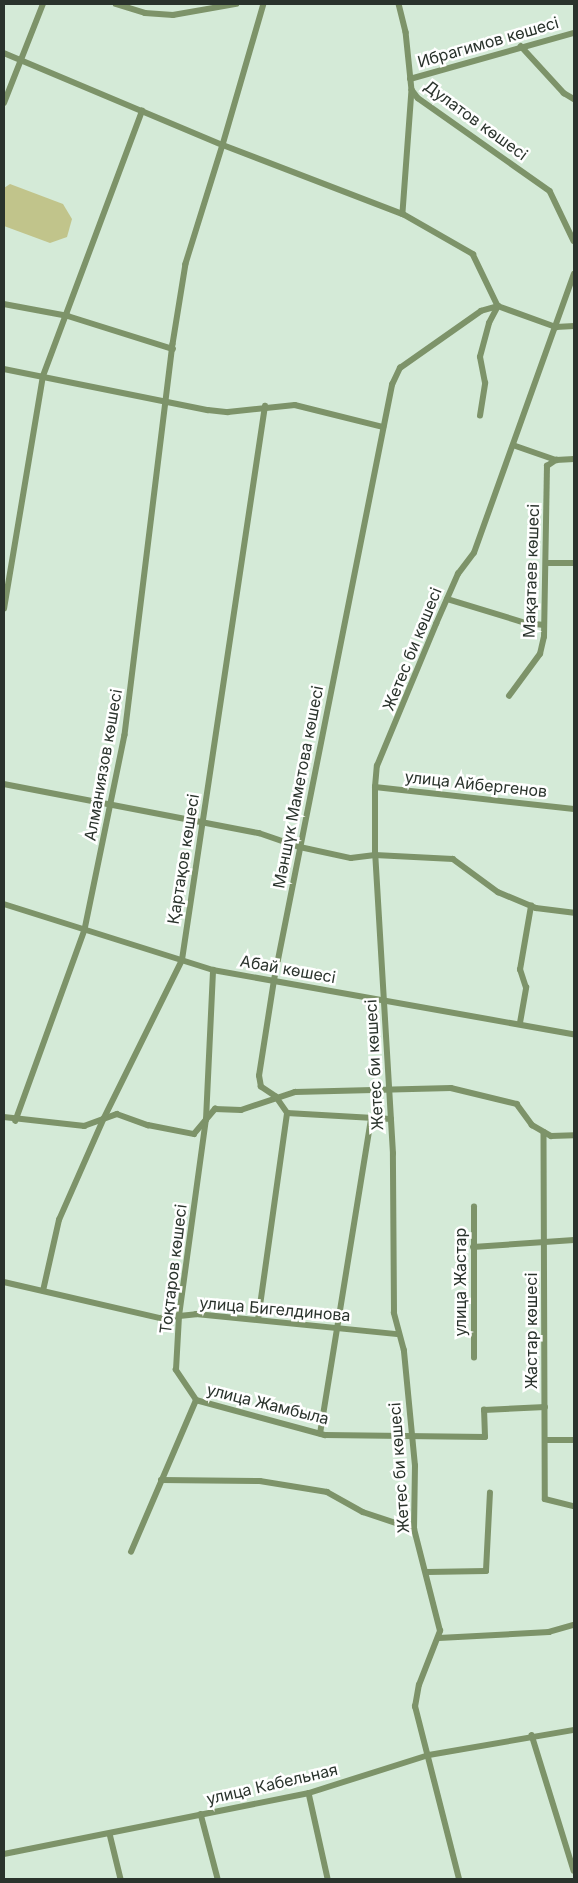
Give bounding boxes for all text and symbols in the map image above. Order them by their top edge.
street label: Ибрагимов көшесі [415,13,561,71]
street label: Дулатов көшесі [420,76,532,164]
street label: Мақатаев көшесі [519,504,543,638]
street label: Жетес би көшесі [379,585,445,713]
street label: Мәншүк Маметова көшесі [269,684,327,890]
street label: Алманиязов көшесі [80,688,126,842]
street label: улица Айбергенов [404,767,548,801]
street label: Қартақов көшесі [163,792,203,926]
street label: Абай көшесі [239,951,337,987]
street label: Жетес би көшесі [361,999,387,1131]
street label: Тоқтаров көшесі [156,1203,190,1335]
street label: улица Жастар [450,1228,470,1336]
street label: Жастар көшесі [521,1273,541,1389]
street label: улица Бигелдинова [199,1293,351,1325]
street label: улица Жамбыла [205,1380,331,1428]
street label: Жетес би көшесі [385,1402,413,1534]
street label: улица Кабельная [205,1760,339,1808]

